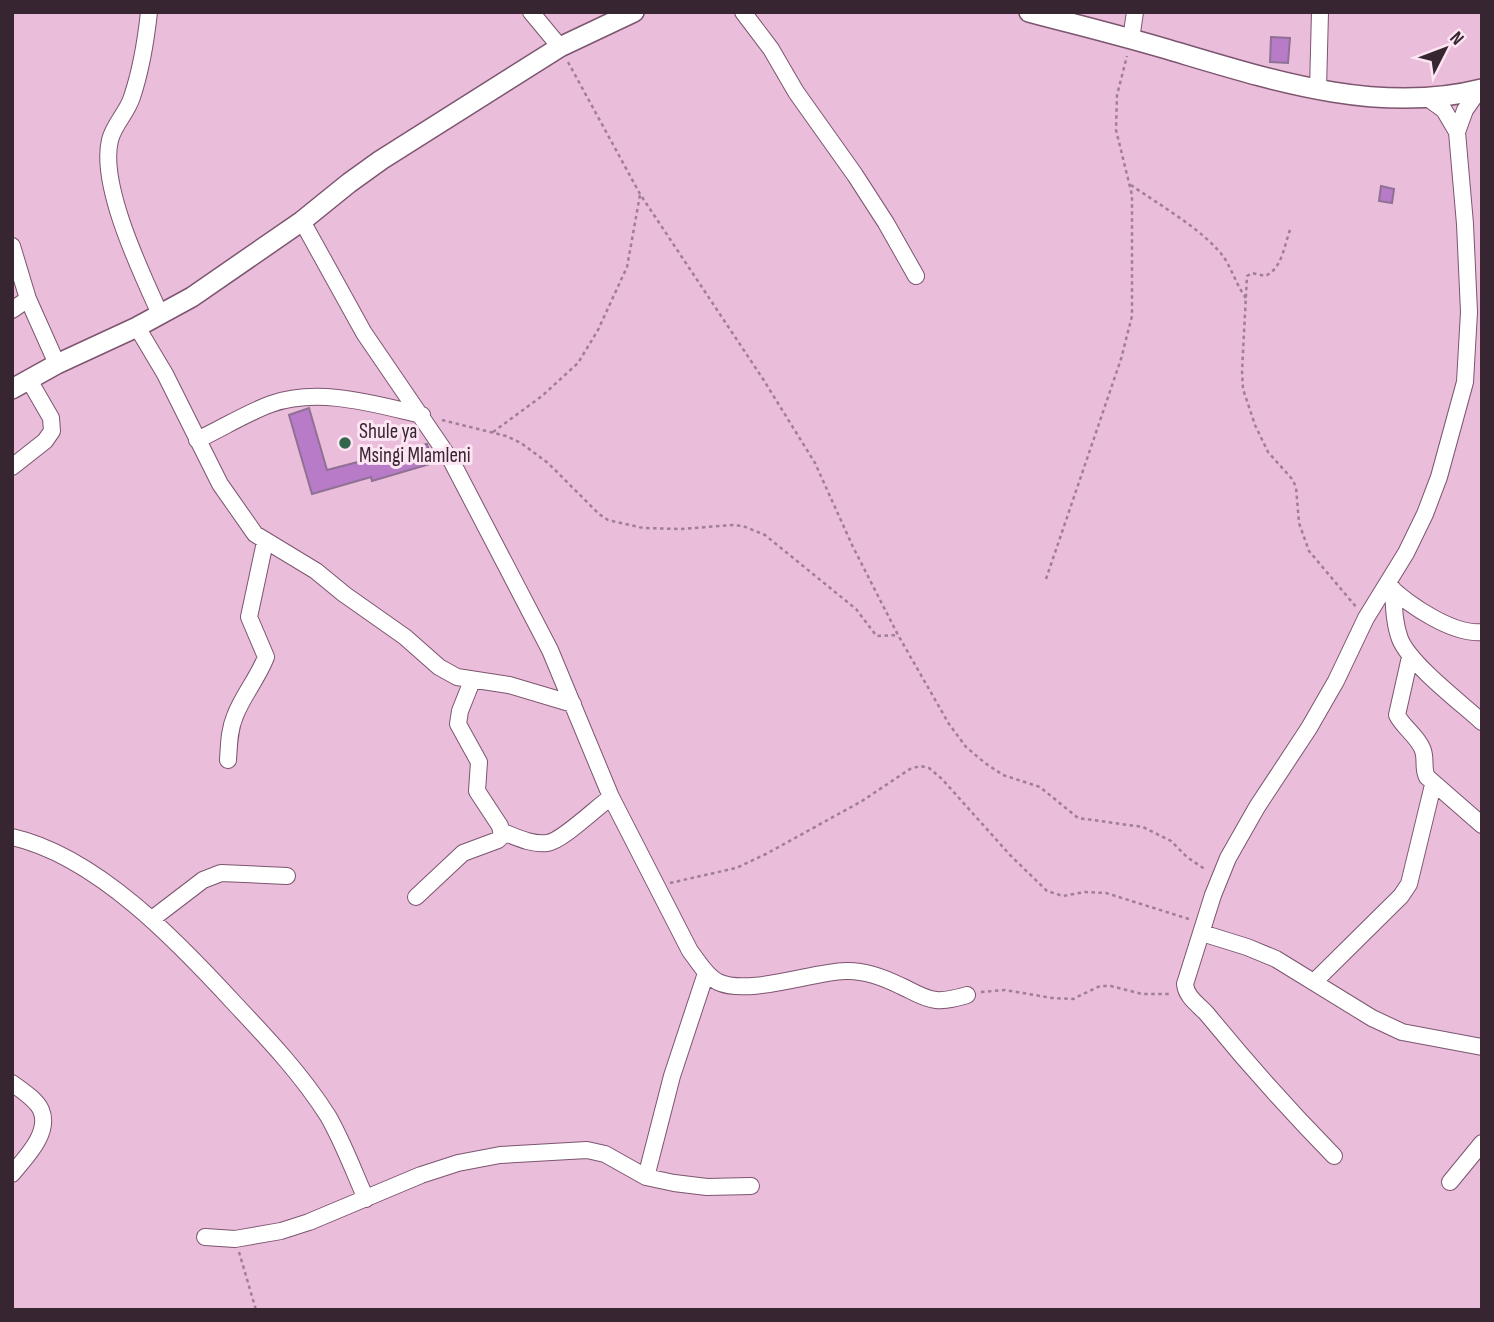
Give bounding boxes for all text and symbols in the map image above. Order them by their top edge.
north arrow [1410,14,1480,84]
text: N [1445,27,1468,50]
place label: Shule ya Msingi Mlamleni [359,419,471,468]
marker: Shule ya Msingi Mlamleni [337,435,353,451]

